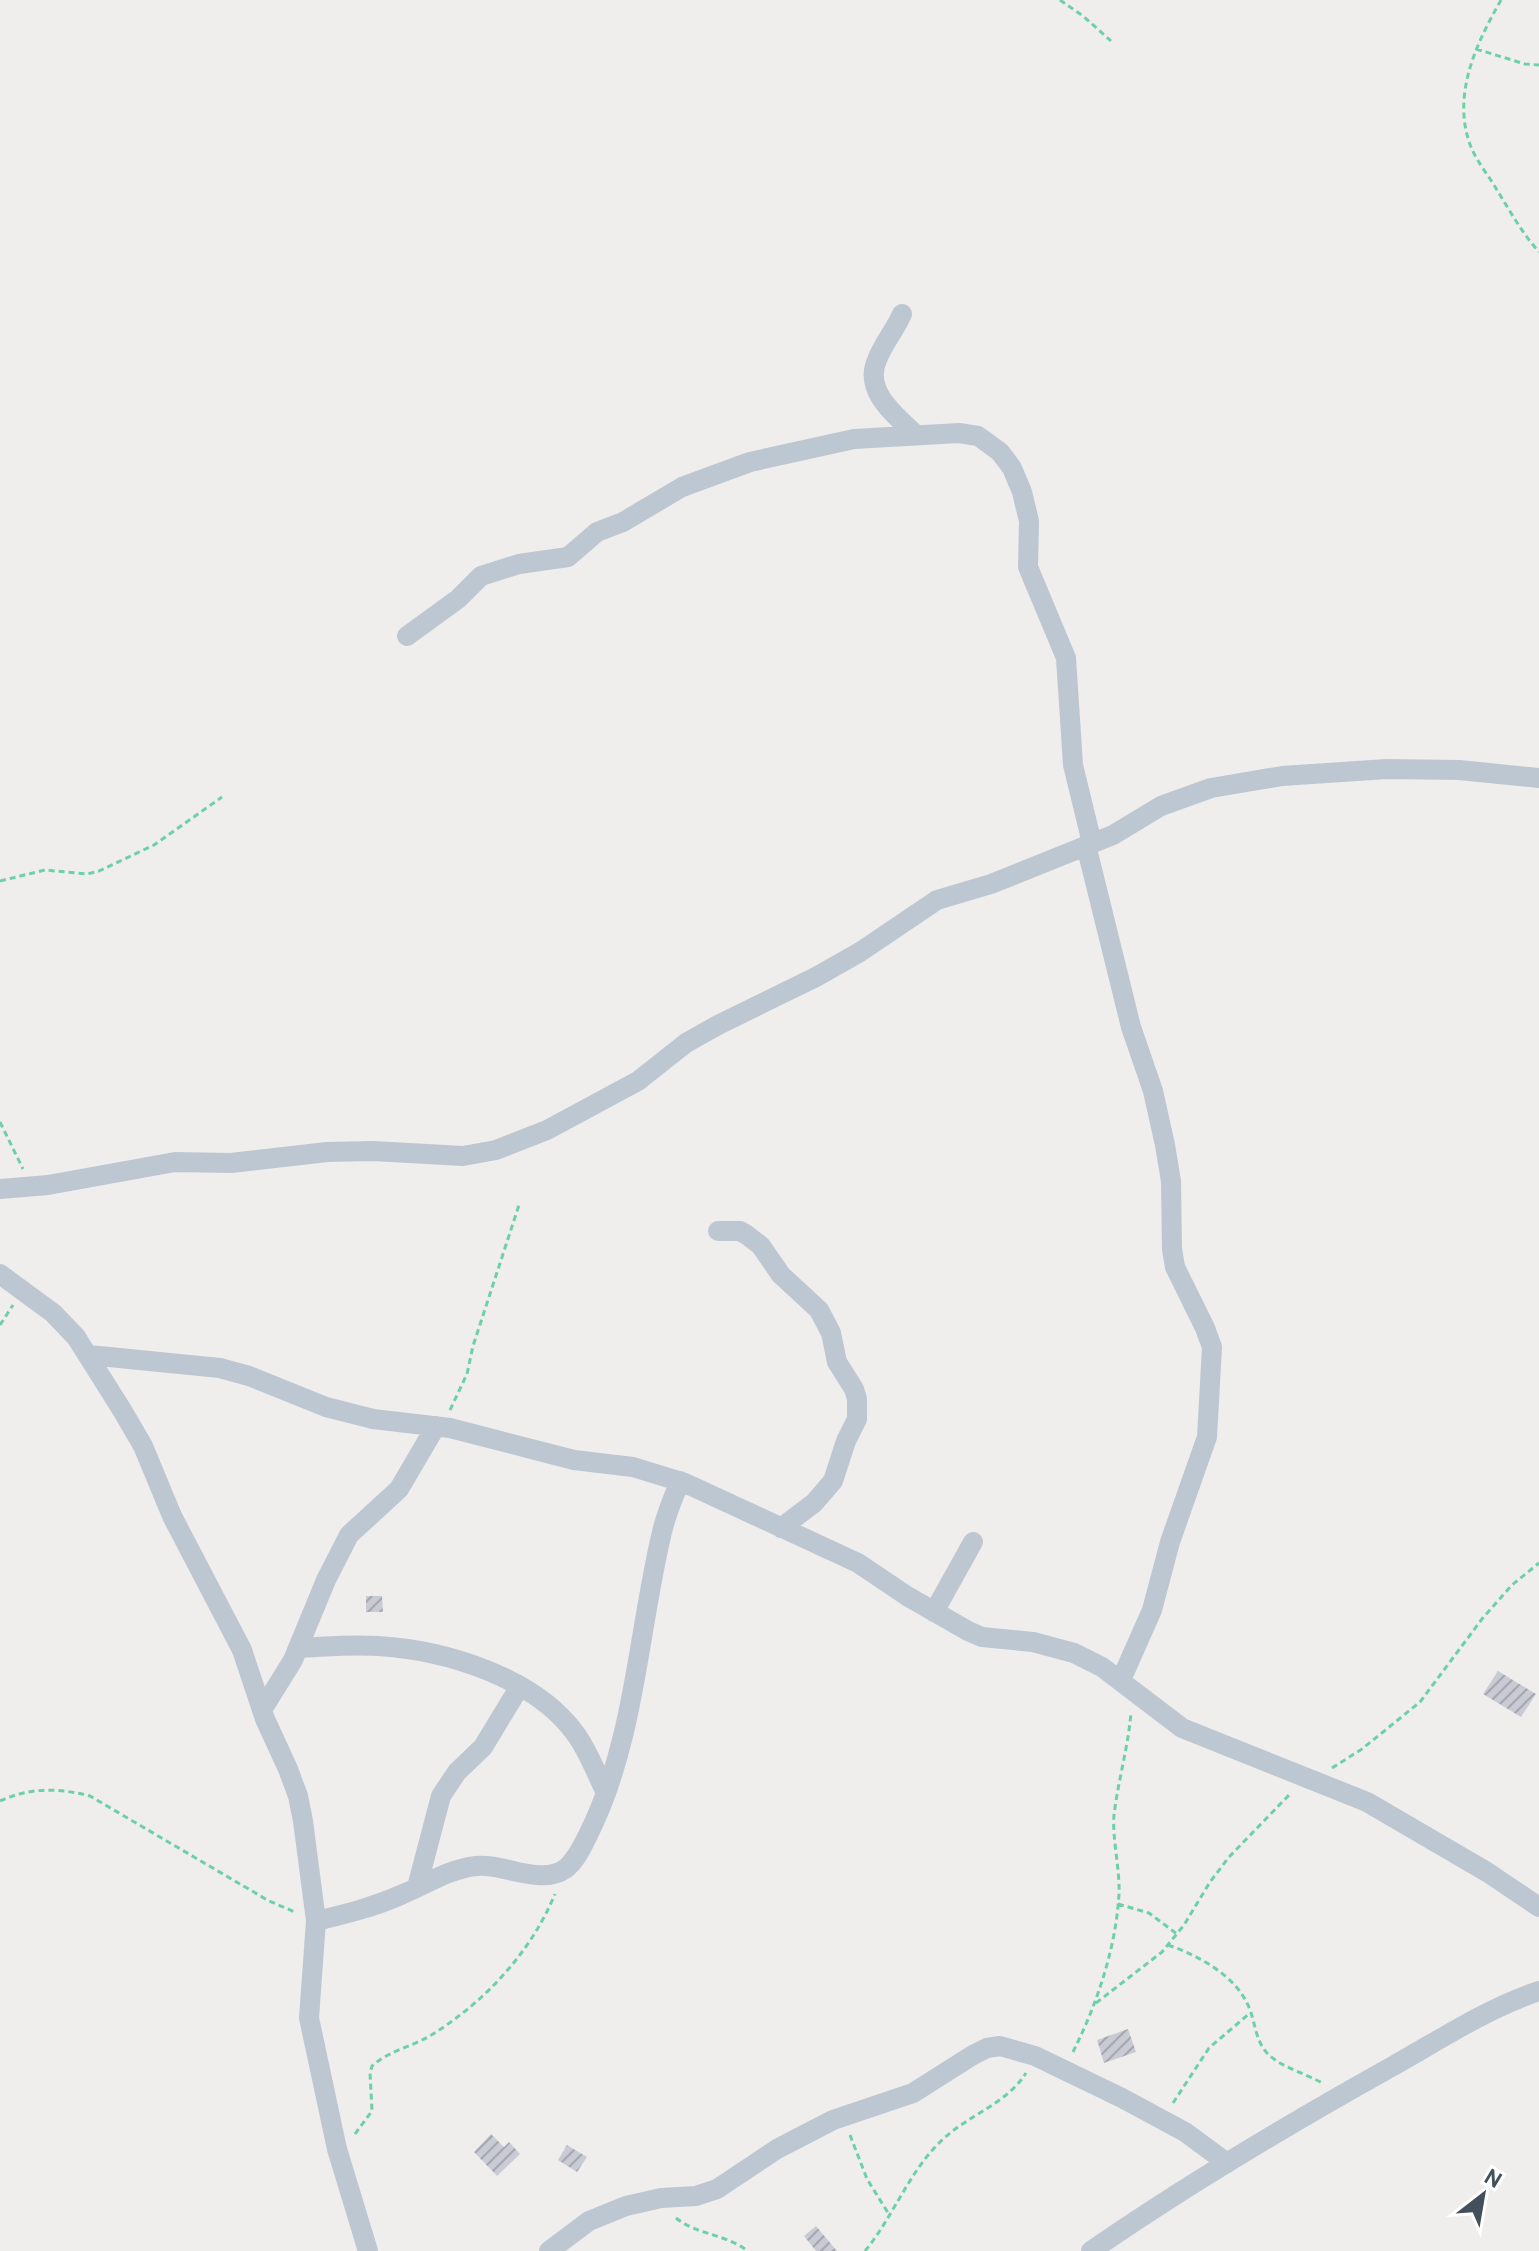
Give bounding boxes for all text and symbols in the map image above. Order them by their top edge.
north arrow [1443,2155,1523,2235]
text: N [1478,2164,1506,2196]

